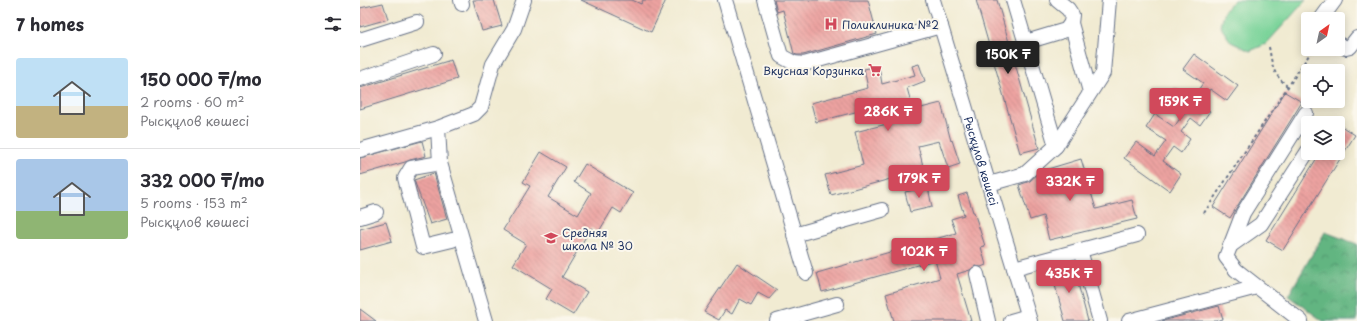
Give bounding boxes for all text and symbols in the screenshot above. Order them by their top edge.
text: 7 homes [16,11,84,37]
north arrow [1301,12,1345,56]
map controls [1301,12,1345,160]
icon: filters [322,13,344,35]
hospital icon: Поликлиника №2 [823,16,839,32]
place label: Поликлиника №2 [842,16,939,33]
pin: 150K ₸ [975,41,1041,75]
text: 150K ₸ [985,44,1031,63]
place label: Вкусная Корзинка [763,62,864,79]
supermarket icon: Вкусная Корзинка [867,62,883,78]
button: locate [1301,64,1345,108]
text: 150 000 ₸/mo [140,66,262,92]
icon: home [48,74,96,122]
pin: 159K ₸ [1147,88,1213,122]
text: 159K ₸ [1158,91,1202,110]
text: 2 rooms · 60 m² [140,92,245,111]
pin: 286K ₸ [855,98,921,132]
text: 286K ₸ [864,101,912,120]
text: Рысқұлов көшесі [140,111,249,130]
street label: Рысқұлов көшесі [960,114,1003,208]
button: layers [1301,116,1345,160]
pin: 179K ₸ [886,165,952,199]
text: 332 000 ₸/mo [140,167,264,193]
text: 179K ₸ [898,168,940,187]
pin: 332K ₸ [1037,168,1103,202]
text: 332K ₸ [1045,171,1095,190]
icon: home [48,175,96,223]
text: 5 rooms · 153 m² [140,193,248,212]
text: Рысқұлов көшесі [140,212,249,231]
place label: Средняя школа № 30 [562,224,633,254]
school or university icon: Средняя школа № 30 [543,230,559,246]
pin: 102K ₸ [891,238,957,272]
text: 102K ₸ [900,241,948,260]
pin: 435K ₸ [1036,260,1102,294]
text: 435K ₸ [1045,263,1093,282]

